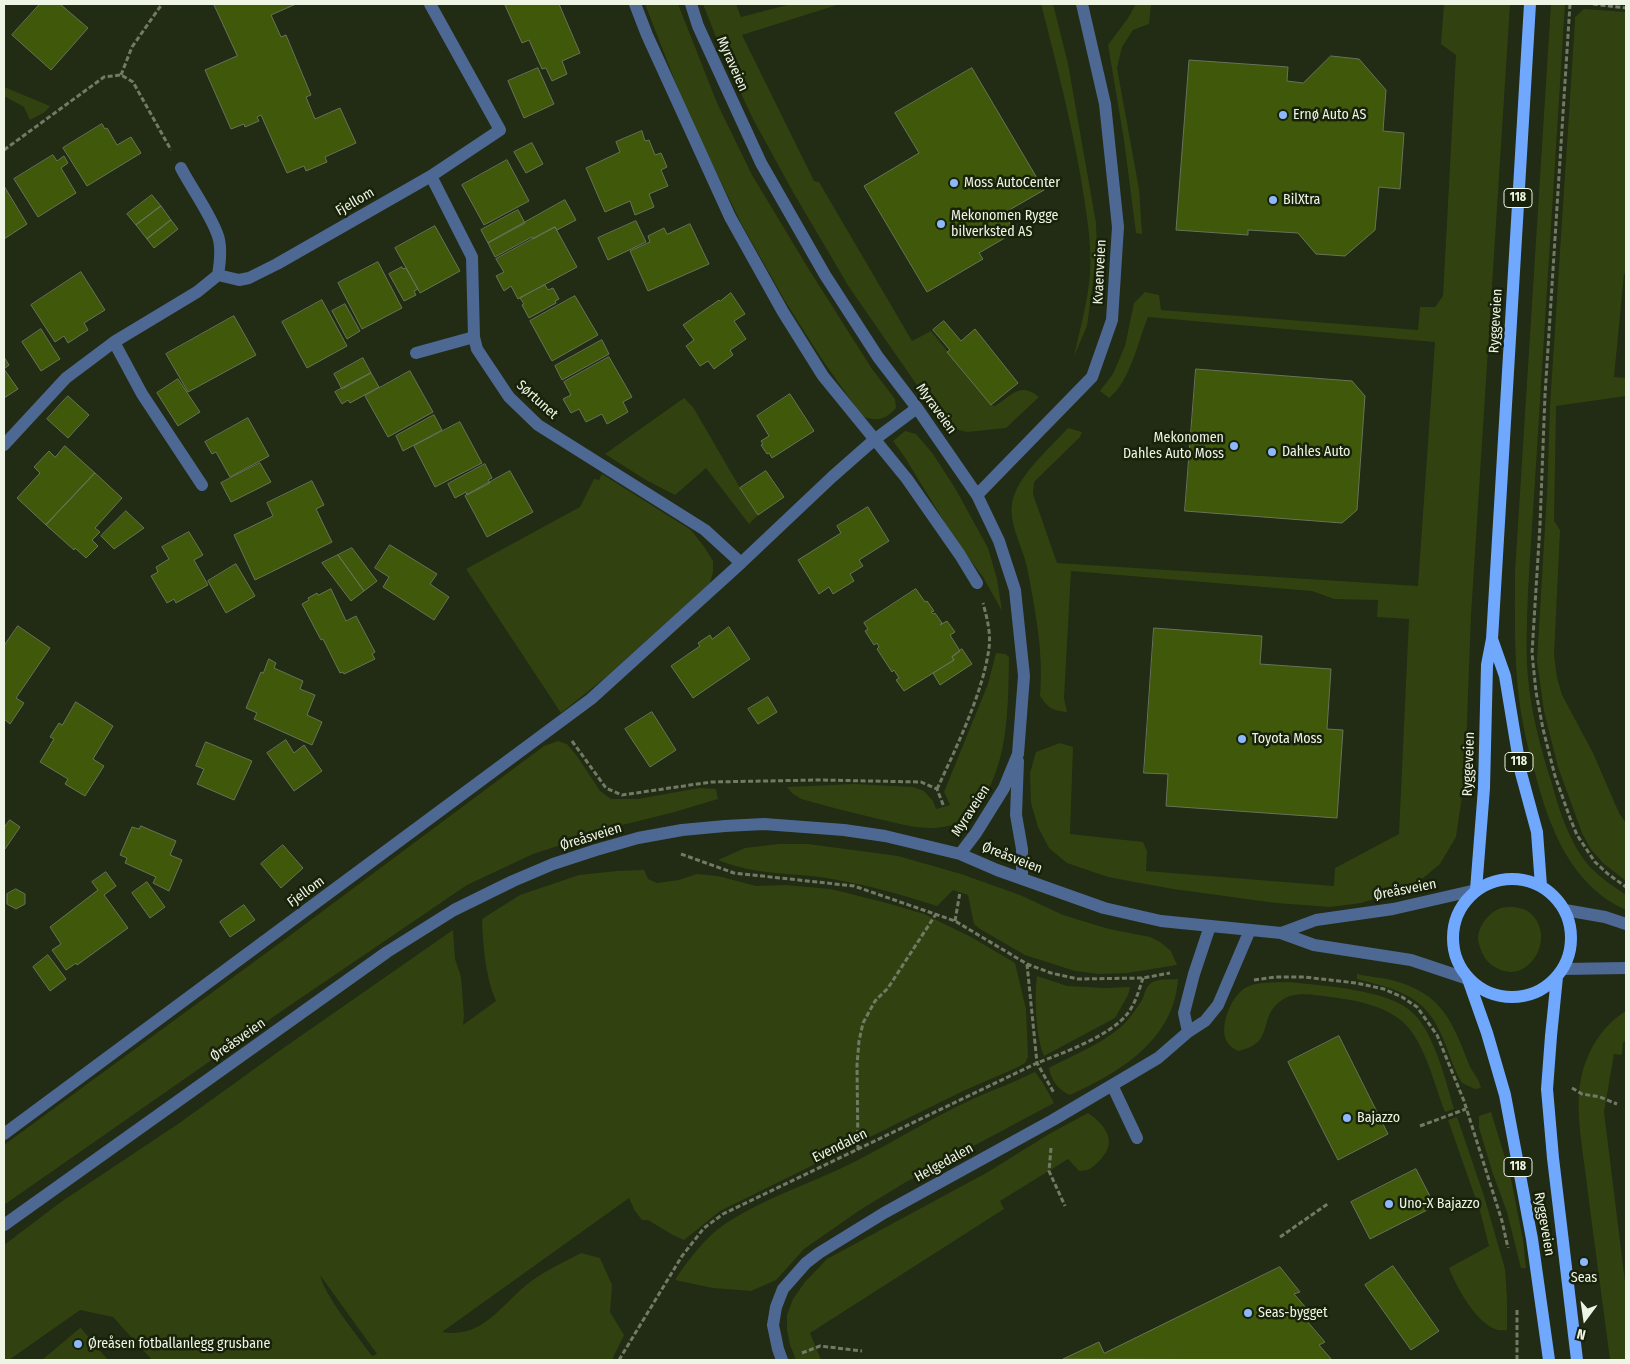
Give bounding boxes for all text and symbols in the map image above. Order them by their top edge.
street label: Myraveien [712,34,752,94]
place label: Ernø Auto AS [1293,107,1366,123]
marker: Ernø Auto AS [1277,109,1289,121]
place label: Moss AutoCenter [964,175,1060,191]
marker: Moss AutoCenter [948,177,960,189]
street label: Fjellom [333,184,377,220]
road number: 118 [1504,188,1532,208]
place label: BilXtra [1283,192,1320,208]
marker: BilXtra [1267,194,1279,206]
place label: Mekonomen Rygge bilverksted AS [951,208,1058,240]
marker: Mekonomen Rygge bilverksted AS [935,218,947,230]
street label: Kvaenveien [1090,239,1110,305]
street label: Ryggeveien [1486,288,1506,354]
street label: Sørtunet [513,377,561,423]
street label: Myraveien [912,381,960,437]
place label: Mekonomen Dahles Auto Moss [1123,430,1224,462]
marker: Mekonomen Dahles Auto Moss [1228,440,1240,452]
place label: Dahles Auto [1282,444,1350,460]
marker: Dahles Auto [1266,446,1278,458]
place label: Toyota Moss [1252,731,1322,747]
street label: Ryggeveien [1459,731,1479,797]
marker: Toyota Moss [1236,733,1248,745]
road number: 118 [1505,752,1533,772]
street label: Myraveien [948,782,994,840]
street label: Øreåsveien [558,820,624,854]
street label: Øreåsveien [979,839,1045,877]
street label: Fjellom [284,873,328,911]
street label: Øreåsveien [1372,876,1438,904]
street label: Øreåsveien [207,1015,269,1065]
place label: Bajazzo [1357,1110,1400,1126]
marker: Bajazzo [1341,1112,1353,1124]
street label: Evendalen [810,1126,870,1166]
street label: Helgedalen [912,1140,976,1186]
road number: 118 [1504,1158,1532,1176]
street label: Ryggeveien [1530,1191,1558,1257]
place label: Uno-X Bajazzo [1399,1196,1480,1212]
marker: Uno-X Bajazzo [1383,1198,1395,1210]
marker: Seas [1578,1256,1590,1268]
place label: Seas [1571,1270,1597,1286]
north arrow [1560,1294,1610,1344]
place label: Seas-bygget [1258,1305,1328,1321]
marker: Seas-bygget [1242,1307,1254,1319]
text: N [1575,1325,1587,1343]
place label: Øreåsen fotballanlegg grusbane [88,1336,270,1352]
marker: Øreåsen fotballanlegg grusbane [72,1338,84,1350]

